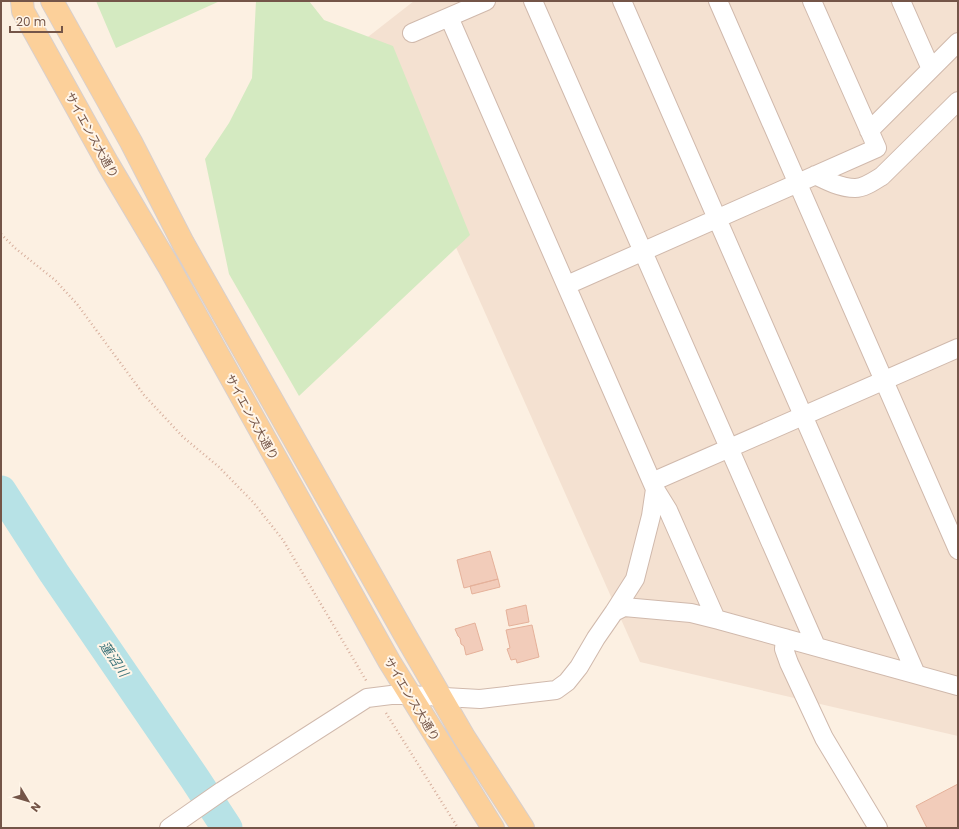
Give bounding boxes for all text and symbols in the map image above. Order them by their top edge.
scale bar [10,8,62,34]
text: 20 m [16,13,46,30]
street label: サイエンス大通り [61,89,123,181]
street label: サイエンス大通り [221,371,283,463]
water label: 蓮沼川 [95,638,134,682]
street label: サイエンス大通り [380,654,444,744]
north arrow [8,781,48,821]
text: N [27,799,45,815]

